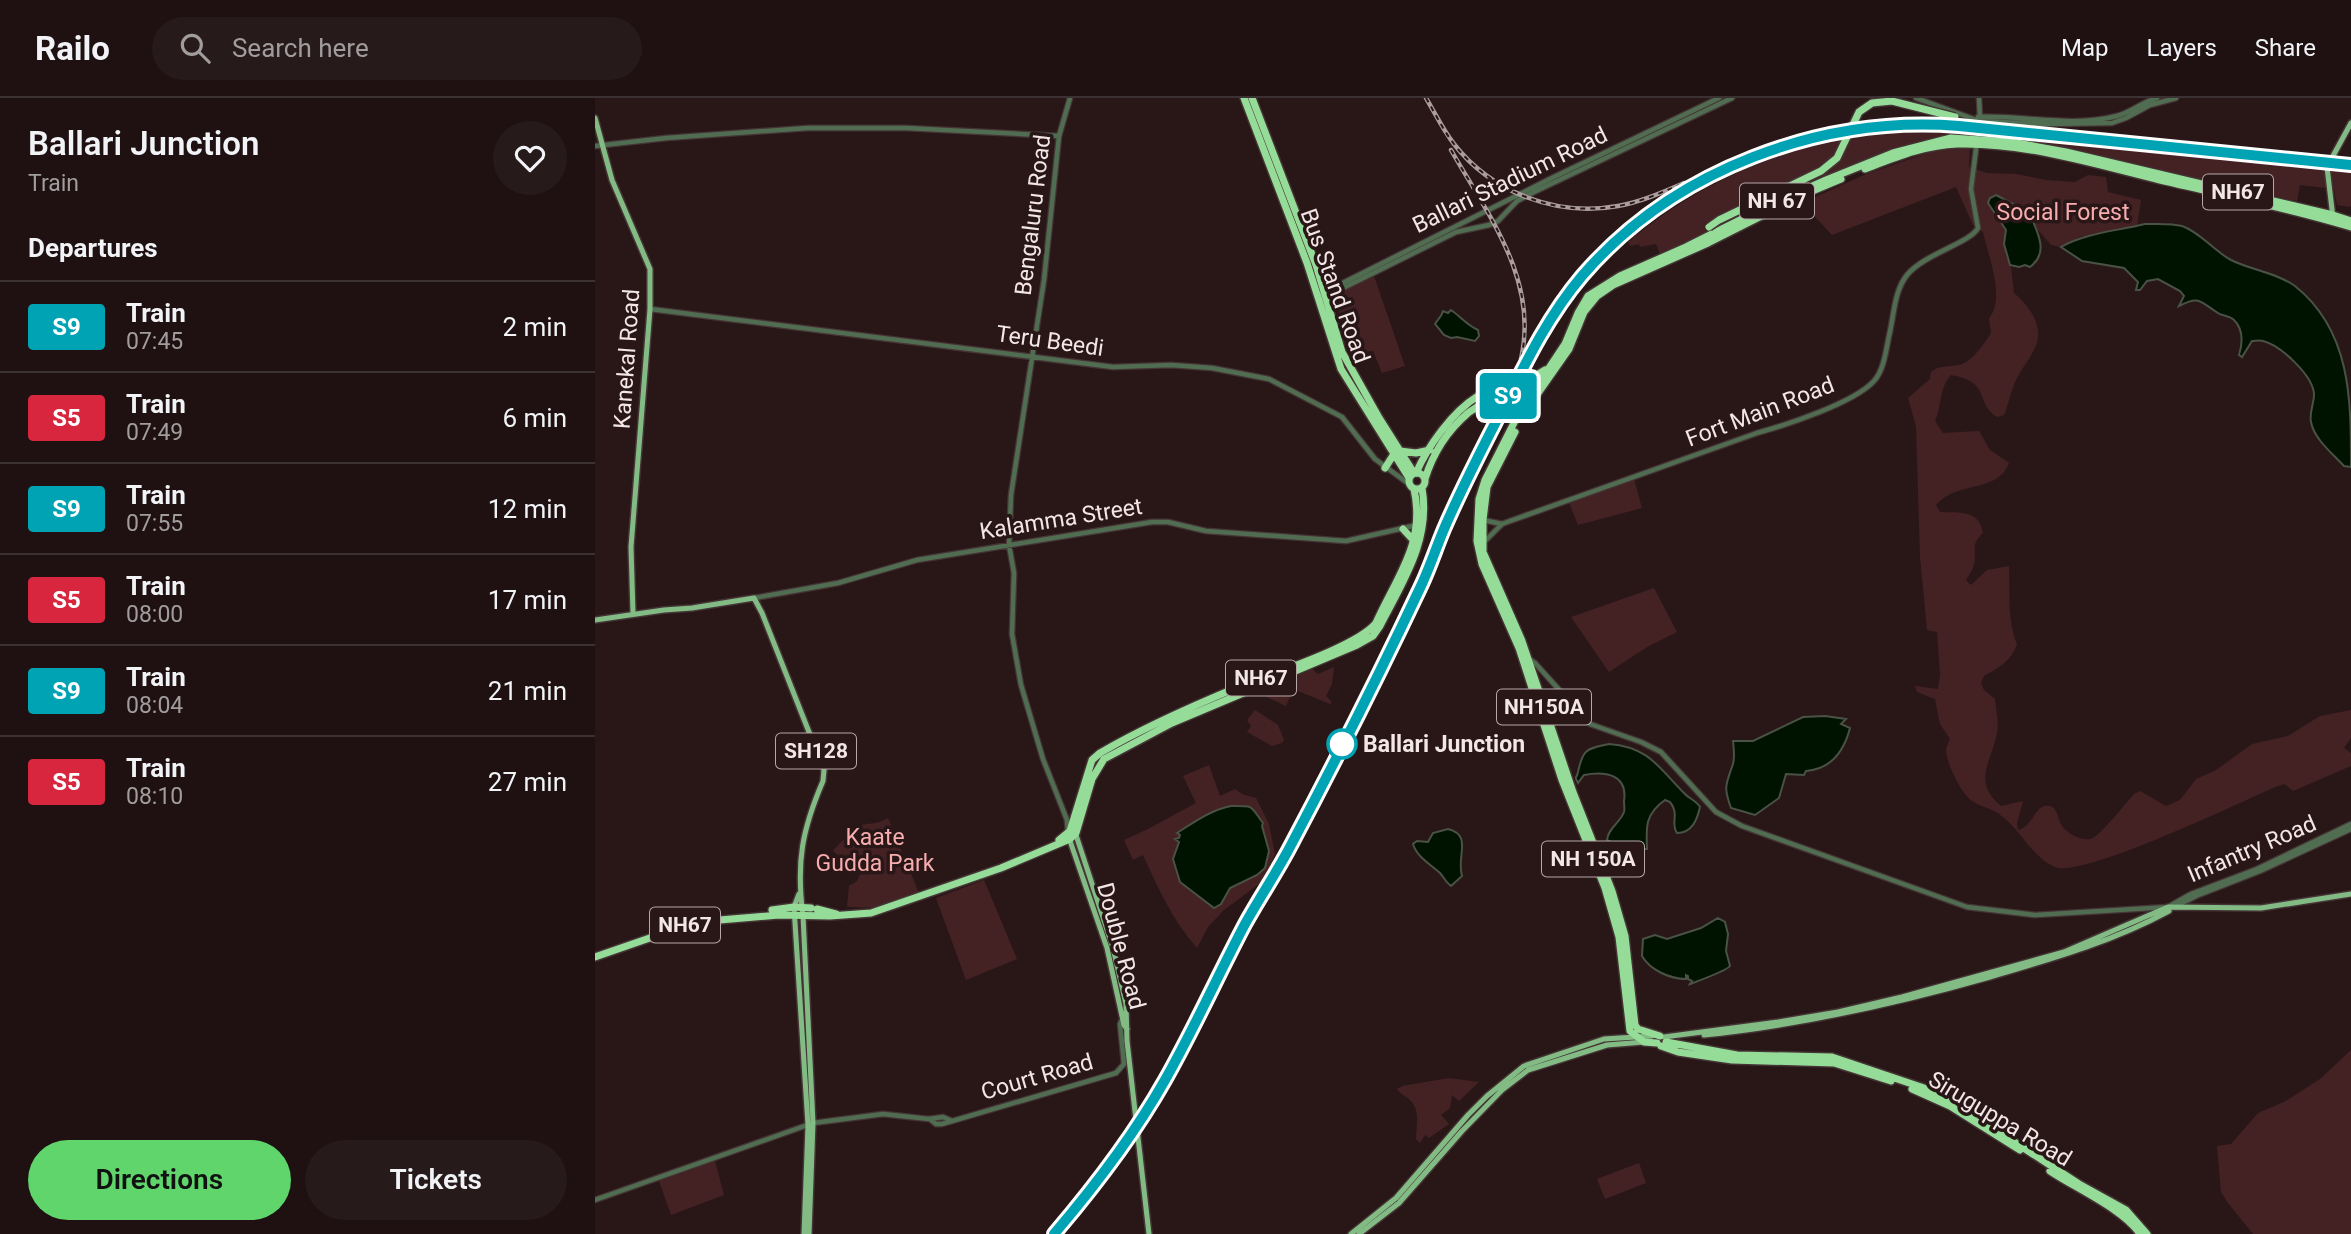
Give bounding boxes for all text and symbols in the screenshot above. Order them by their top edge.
search box [152,17,642,80]
text: Railo [35,29,110,68]
icon: search [176,29,214,67]
text: Search here [232,33,369,63]
text: Map [2061,34,2109,62]
text: Layers [2147,34,2217,62]
text: Share [2255,34,2316,62]
button: heart [493,121,567,195]
street label: Ballari Stadium Road [1408,121,1612,239]
text: Ballari Junction [28,124,259,163]
street label: Bengaluru Road [1010,133,1056,297]
text: Train [28,170,79,197]
road number: NH67 [2203,174,2273,210]
road number: NH 67 [1740,184,1814,218]
park label: Social Forest [1997,199,2129,226]
street label: Bus Stand Road [1295,205,1375,367]
text: Departures [28,233,158,263]
street label: Kanekal Road [609,288,645,430]
text: Train [126,298,186,328]
text: 2 min [502,312,567,342]
text: S9 [52,313,81,341]
street label: Teru Beedi [995,320,1105,362]
text: 07:45 [126,328,183,355]
street label: Fort Main Road [1682,371,1838,453]
line badge: S9 [1476,373,1539,419]
text: S9 [1494,382,1522,410]
text: Train [126,389,186,419]
text: 6 min [502,403,567,433]
text: S5 [52,404,81,432]
text: 07:49 [126,419,183,446]
text: Train [126,480,186,510]
street label: Kalamma Street [978,493,1144,545]
text: 12 min [488,494,567,524]
text: S9 [52,495,81,523]
text: 07:55 [126,510,183,537]
text: Train [126,571,186,601]
text: 17 min [488,585,567,615]
text: S5 [52,586,81,614]
text: 08:00 [126,601,183,628]
road number: NH67 [1226,660,1296,696]
text: Train [126,662,186,692]
text: 21 min [488,676,567,706]
text: S9 [52,677,81,705]
road number: NH150A [1497,690,1591,724]
text: 08:04 [126,692,183,719]
marker: Ballari Junction [1327,729,1357,759]
place label: Ballari Junction [1363,731,1525,758]
road number: SH128 [776,734,856,768]
text: Train [126,753,186,783]
text: 27 min [488,767,567,797]
text: S5 [52,768,81,796]
text: 08:10 [126,783,183,810]
street label: Infantry Road [2184,810,2320,888]
park label: Kaate Gudda Park [816,824,935,877]
road number: NH 150A [1542,842,1644,876]
street label: Double Road [1091,880,1151,1012]
road number: NH67 [650,908,720,942]
street label: Court Road [978,1048,1096,1106]
street label: Siruguppa Road [1924,1066,2076,1172]
button: Directions [28,1140,291,1220]
button: Tickets [305,1140,567,1220]

